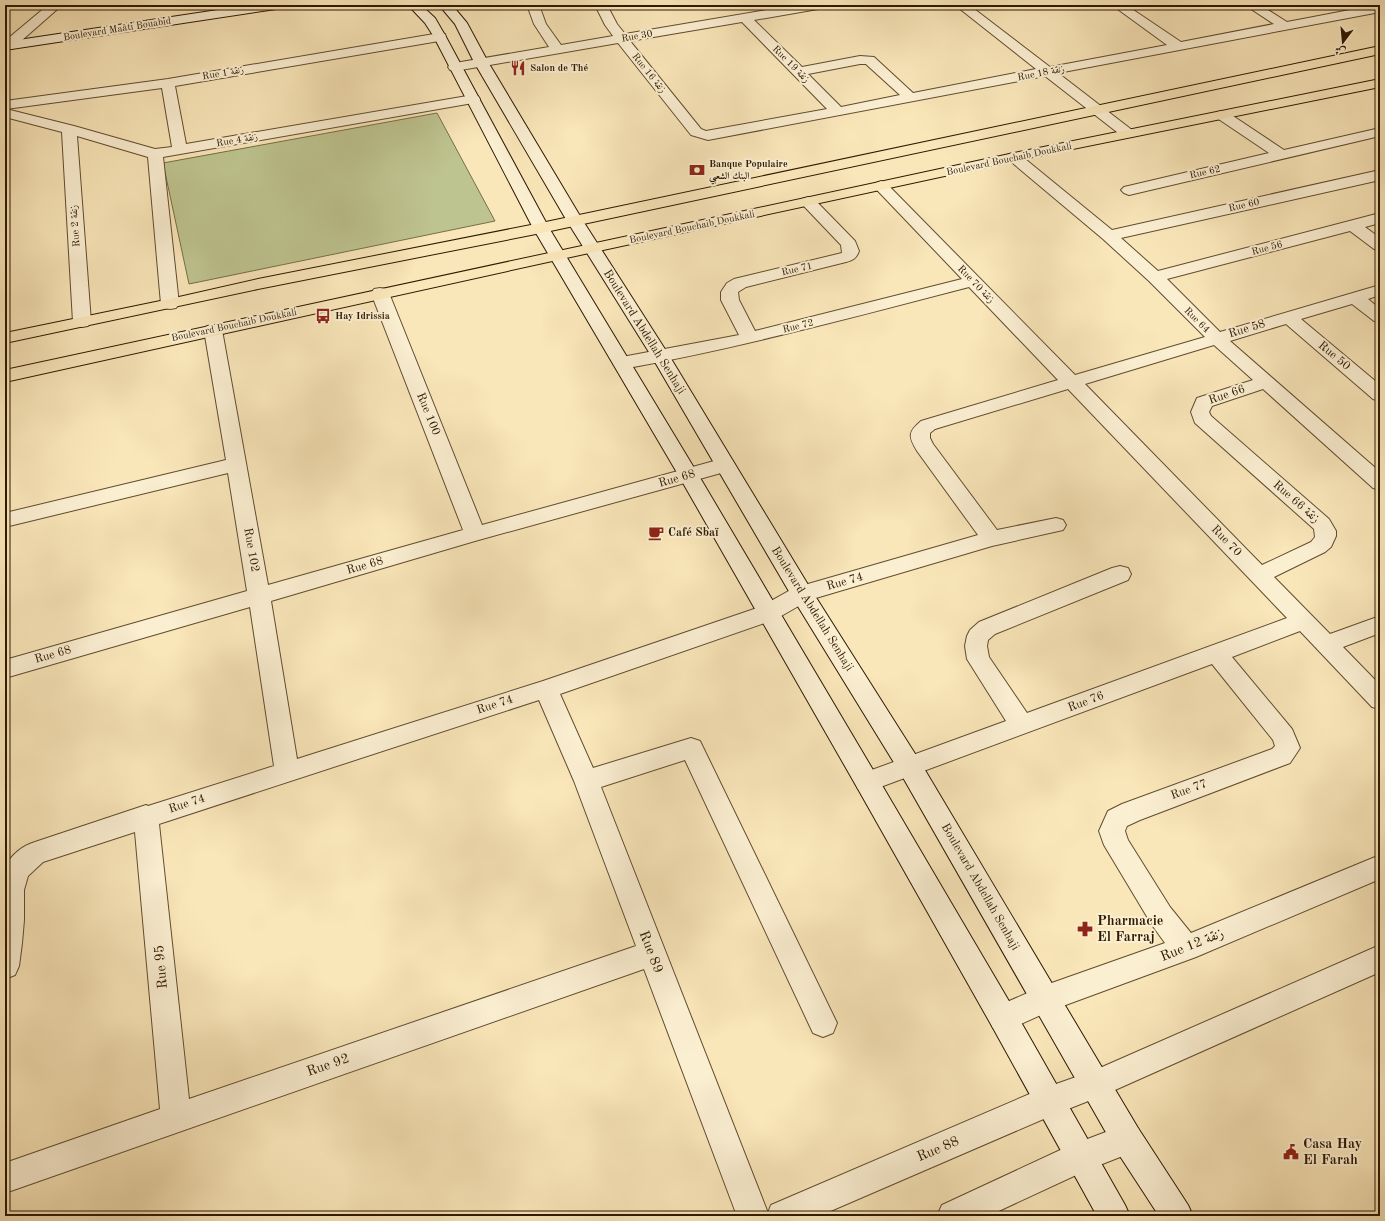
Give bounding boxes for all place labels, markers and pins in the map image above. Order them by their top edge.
restaurant icon: Salon de Thé [509,59,527,77]
place label: Salon de Thé [530,63,588,73]
place label: Banque Populaire البنك الشعبي [709,159,788,185]
bank icon: Banque Populaire البنك الشعبي [688,161,706,179]
bus stop icon: Hay Idrissia [314,307,332,325]
place label: Hay Idrissia [335,311,390,321]
cafe icon: Café Sbaï [647,524,665,542]
place label: Café Sbaï [668,527,719,539]
place label: Pharmacie El Farraj [1097,914,1163,944]
pharmacy icon: Pharmacie El Farraj [1076,920,1094,938]
place label: Casa Hay El Farah [1303,1137,1362,1167]
public building icon: Casa Hay El Farah [1282,1143,1300,1161]

